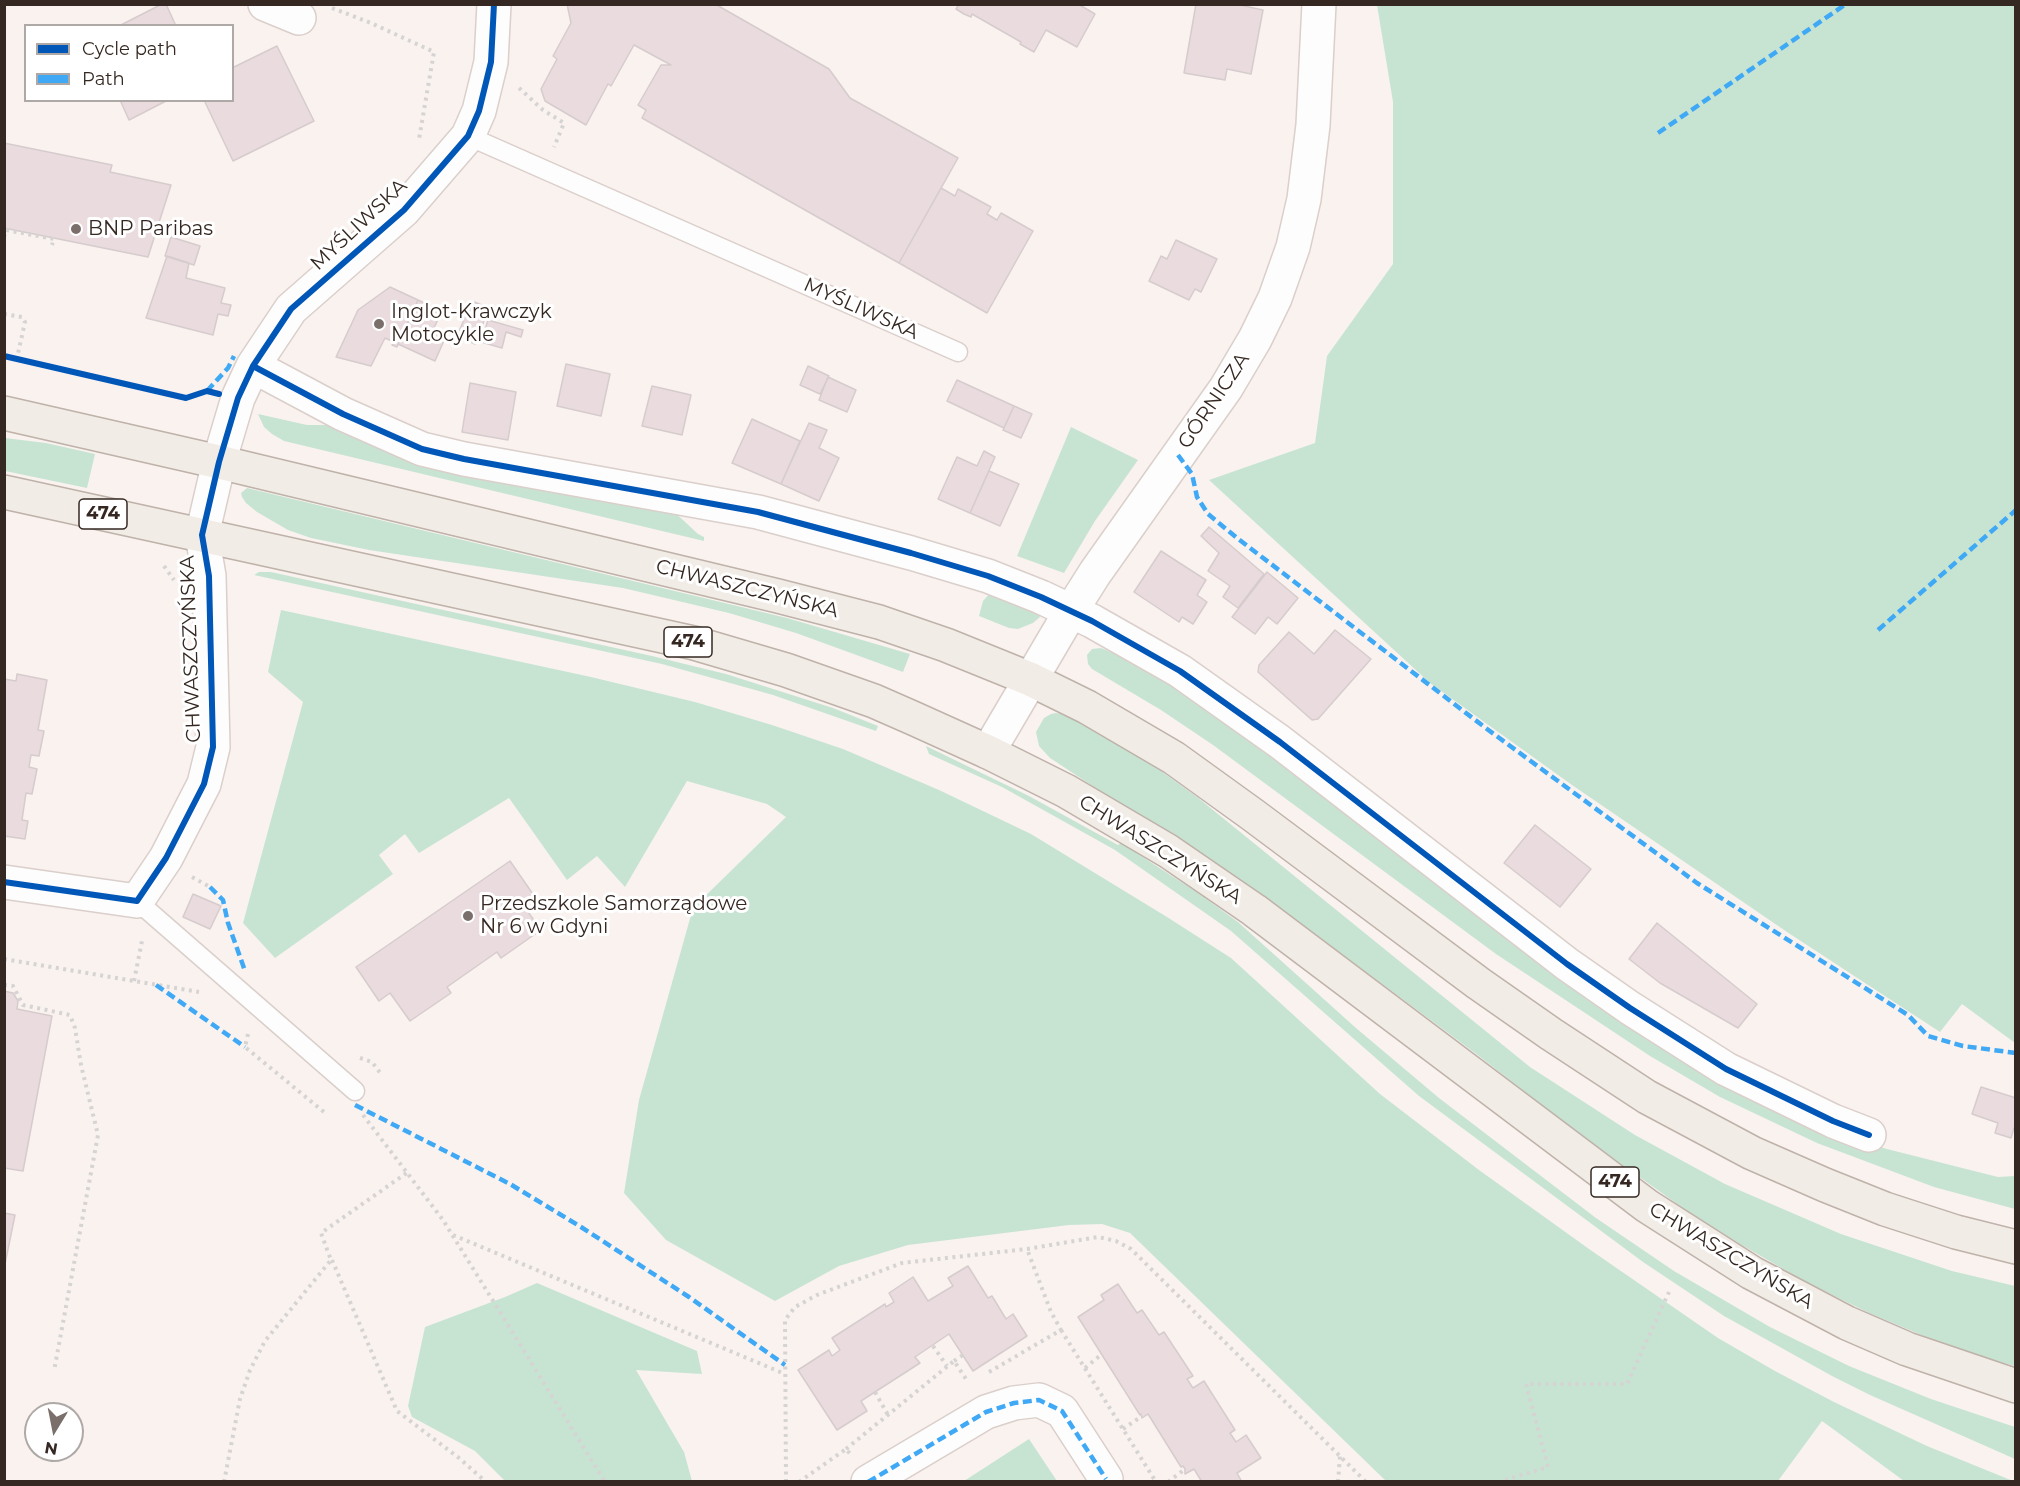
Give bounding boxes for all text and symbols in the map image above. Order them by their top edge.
legend [24,24,234,102]
text: Cycle path [82,38,177,60]
text: Path [82,68,125,90]
street label: MYŚLIWSKA [306,174,412,276]
place label: BNP Paribas [88,217,213,241]
marker: BNP Paribas [69,222,83,236]
street label: MYŚLIWSKA [800,273,922,345]
place label: Inglot-Krawczyk Motocykle [391,300,552,347]
marker: Inglot-Krawczyk Motocykle [372,317,386,331]
street label: GÓRNICZA [1173,348,1255,454]
road number: 474 [79,499,127,529]
street label: CHWASZCZYŃSKA [176,555,206,743]
street label: CHWASZCZYŃSKA [653,555,841,623]
road number: 474 [664,627,712,657]
street label: CHWASZCZYŃSKA [1074,790,1246,910]
place label: Przedszkole Samorządowe Nr 6 w Gdyni [480,892,747,939]
marker: Przedszkole Samorządowe Nr 6 w Gdyni [461,909,475,923]
road number: 474 [1591,1167,1639,1197]
street label: CHWASZCZYŃSKA [1645,1197,1817,1315]
north arrow [24,1402,84,1462]
text: N [43,1438,59,1459]

